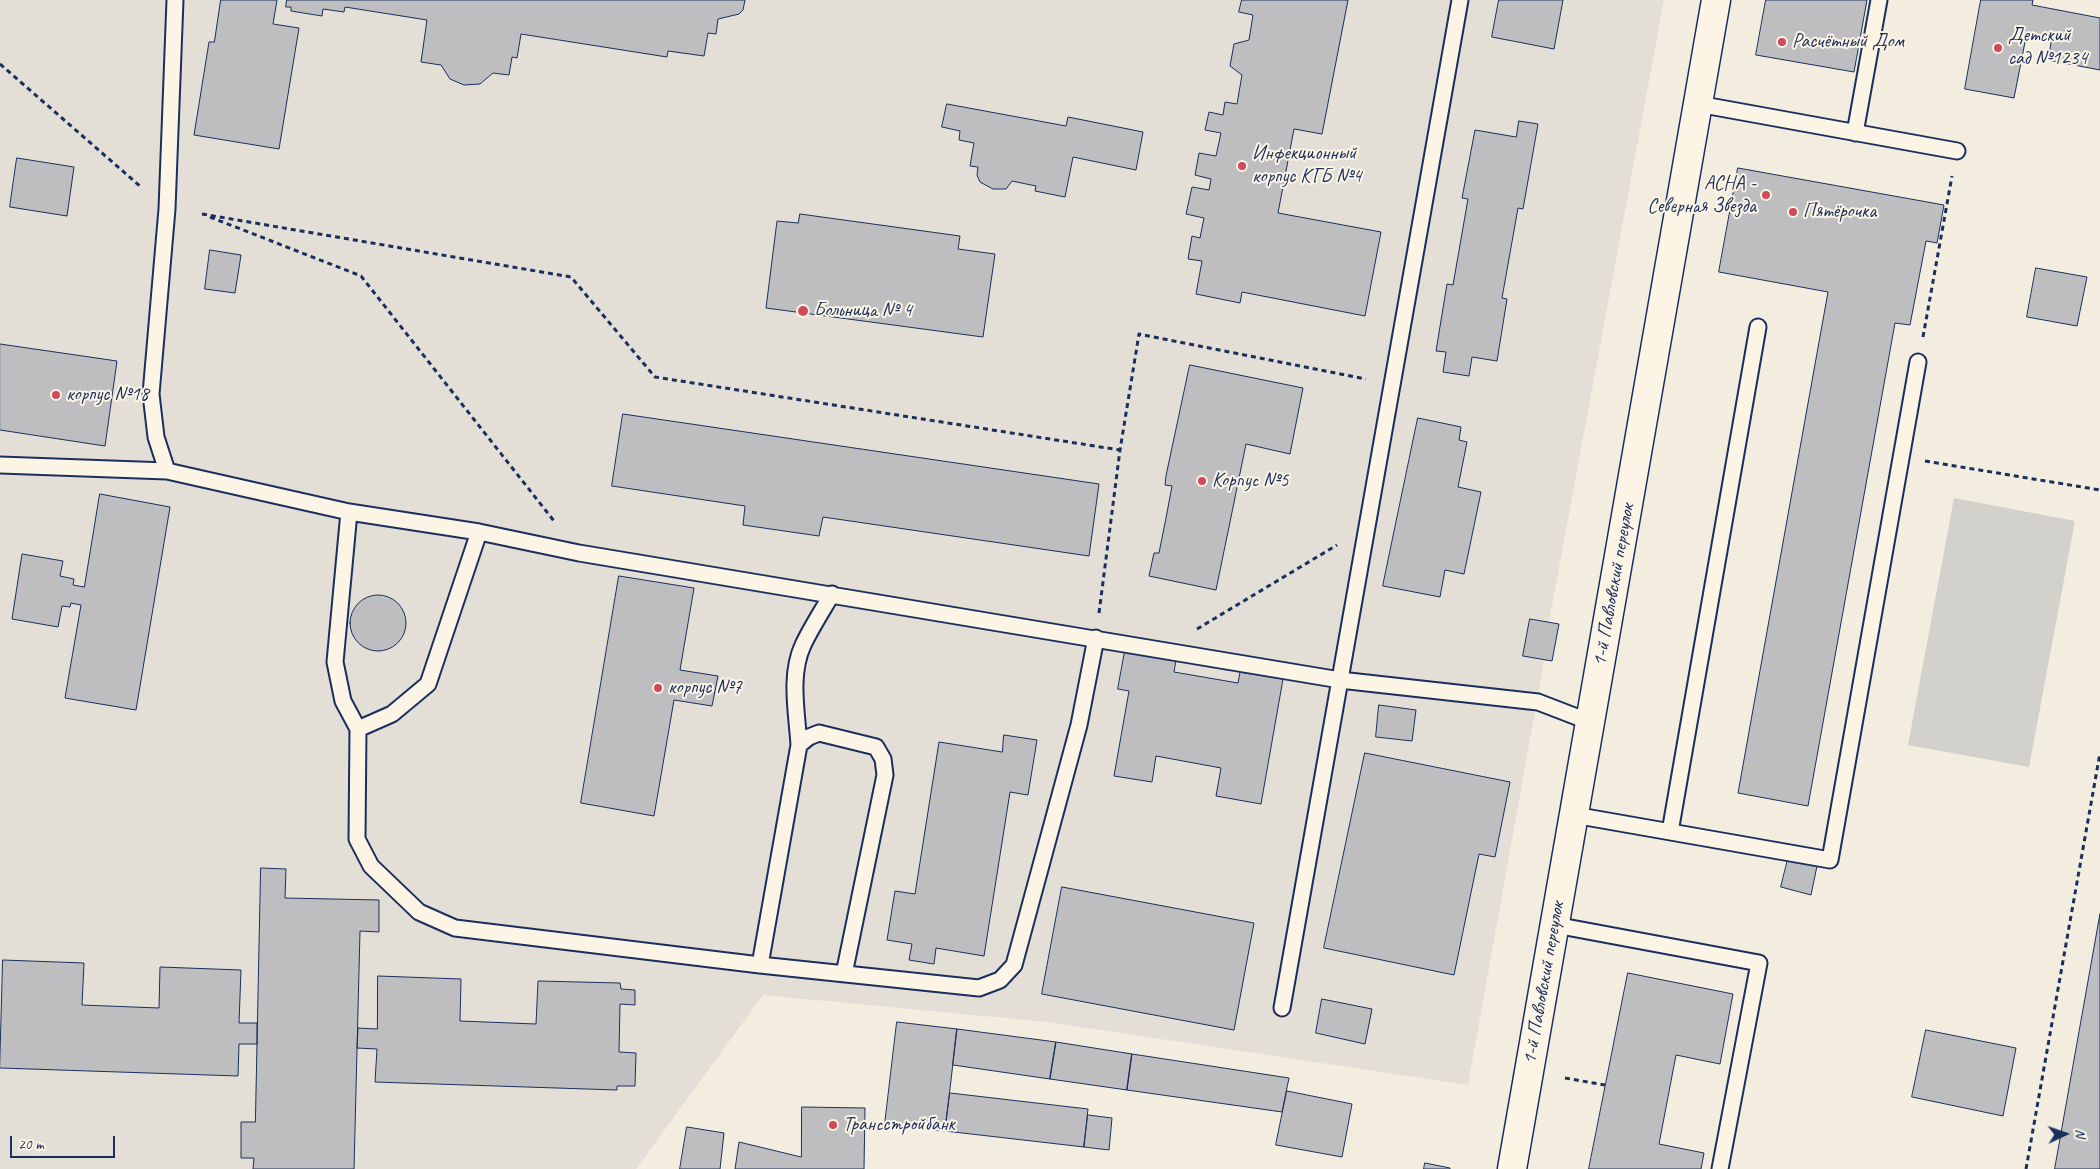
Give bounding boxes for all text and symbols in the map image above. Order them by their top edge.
place label: Детский сад №1234 [2008,24,2088,71]
place label: Расчётный Дом [1792,30,1904,54]
marker: Расчётный Дом [1776,36,1788,48]
marker: Детский сад №1234 [1992,42,2004,54]
place label: Инфекционный корпус КГБ №4 [1252,142,1361,189]
marker: Инфекционный корпус КГБ №4 [1236,160,1248,172]
place label: АСНА - Северная Звезда [1647,172,1756,219]
marker: АСНА - Северная Звезда [1760,189,1772,201]
place label: Пятёрочка [1803,200,1876,224]
marker: Пятёрочка [1787,206,1799,218]
place label: Больница № 4 [814,299,912,323]
marker: Больница № 4 [796,304,810,318]
place label: корпус №18 [66,383,149,407]
marker: корпус №18 [50,389,62,401]
place label: Корпус №5 [1212,469,1288,493]
marker: Корпус №5 [1196,475,1208,487]
street label: 1-й Павловский переулок [1588,502,1640,668]
place label: корпус №7 [668,676,742,700]
marker: корпус №7 [652,682,664,694]
street label: 1-й Павловский переулок [1518,900,1570,1066]
north arrow [2040,1109,2090,1159]
place label: Трансстройбанк [843,1113,955,1137]
marker: Трансстройбанк [827,1119,839,1131]
scale bar [12,1126,118,1158]
text: N [2072,1128,2089,1138]
text: 20 m [18,1135,44,1154]

